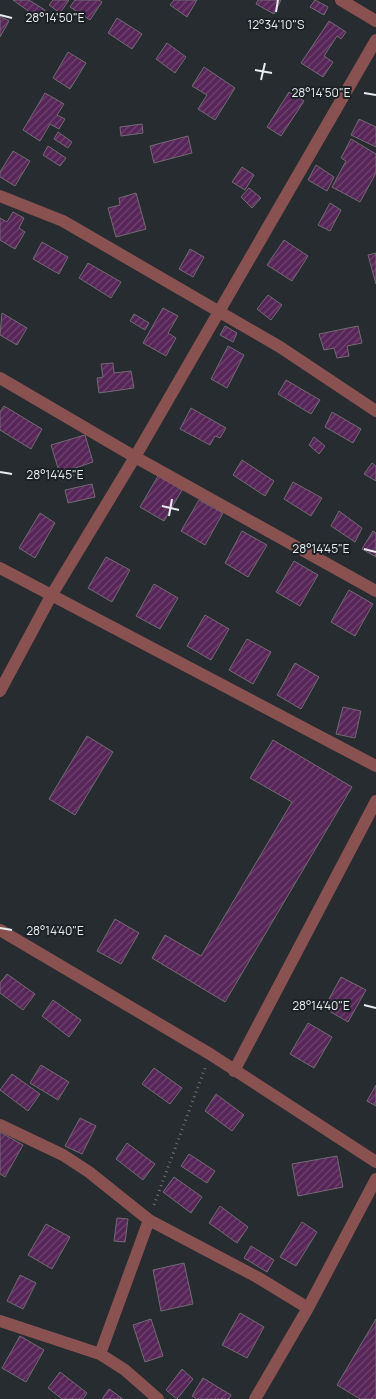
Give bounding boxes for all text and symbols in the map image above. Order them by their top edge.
text: 28°14'50"E [26,9,85,26]
text: 12°34'10"S [248,16,304,33]
text: 28°14'50"E [292,84,351,101]
text: 28°14'45"E [26,466,84,483]
text: 28°14'45"E [292,540,350,557]
text: 28°14'40"E [26,922,84,939]
text: 28°14'40"E [292,997,350,1014]

